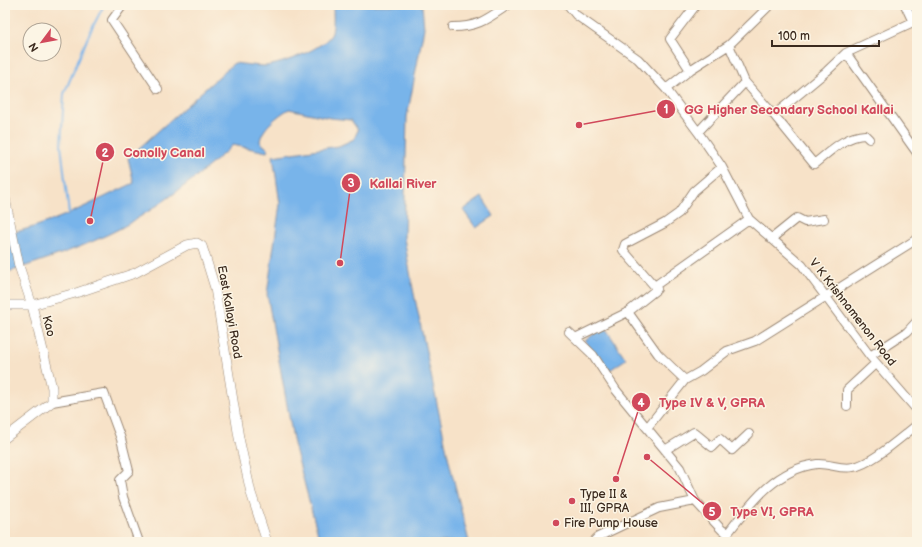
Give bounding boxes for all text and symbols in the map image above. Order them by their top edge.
north arrow [22,22,62,62]
scale bar [772,22,879,48]
text: 100 m [778,29,810,44]
text: N [26,40,42,54]
callout: GG Higher Secondary School Kallai [656,97,902,122]
text: 1 [663,102,669,117]
text: GG Higher Secondary School Kallai [684,102,894,118]
callout: Conolly Canal [95,140,213,165]
text: Conolly Canal [123,145,205,161]
text: 2 [101,146,109,161]
callout: Kallai River [341,171,445,196]
text: 3 [347,176,355,191]
text: Kallai River [369,176,437,192]
street label: V K Krishnamenon Road [806,256,899,369]
street label: East Kallayi Road [214,264,245,360]
street label: Kao [39,314,58,338]
callout: Type IV & V, GPRA [631,390,774,415]
text: Type IV & V, GPRA [659,395,765,411]
text: 4 [637,396,645,411]
place label: Type II & III, GPRA [580,487,630,516]
marker: Type II & III, GPRA [567,496,577,506]
callout: Type VI, GPRA [702,499,822,524]
text: Type VI, GPRA [730,504,814,520]
text: 5 [709,505,716,520]
place label: Fire Pump House [564,516,658,531]
marker: Fire Pump House [551,518,561,528]

